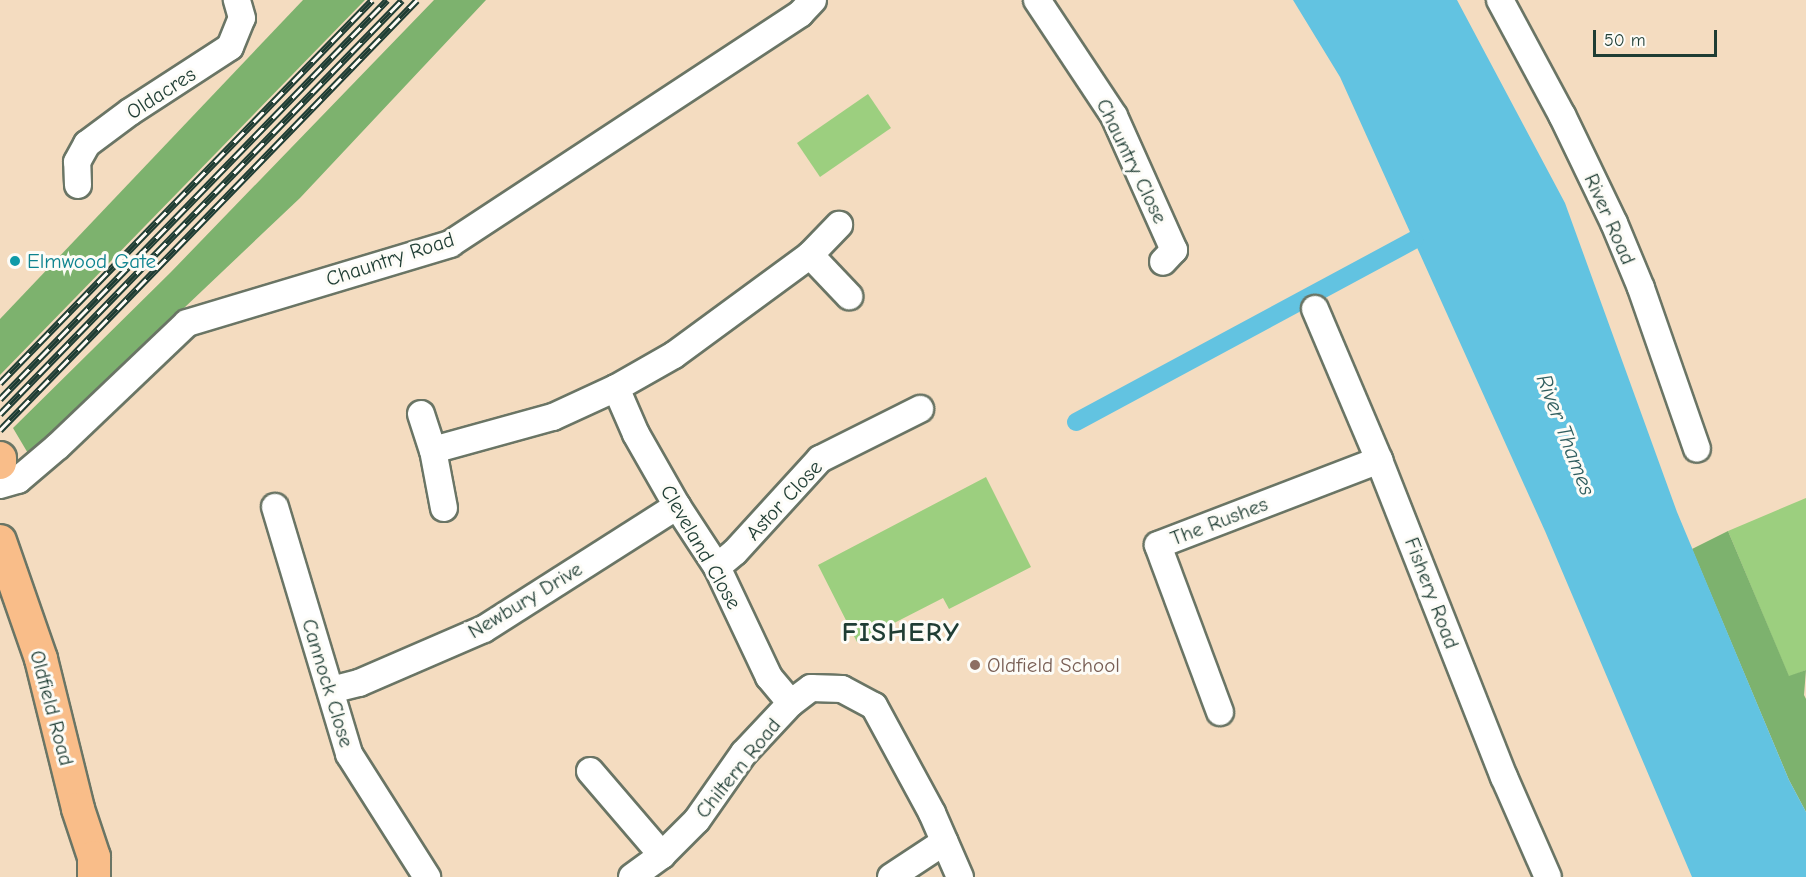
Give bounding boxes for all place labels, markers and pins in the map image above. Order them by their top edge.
place label: Elmwood Gate [27,248,156,274]
marker: Elmwood Gate [8,254,22,268]
place label: Oldfield School [987,652,1120,678]
marker: Oldfield School [968,658,982,672]

